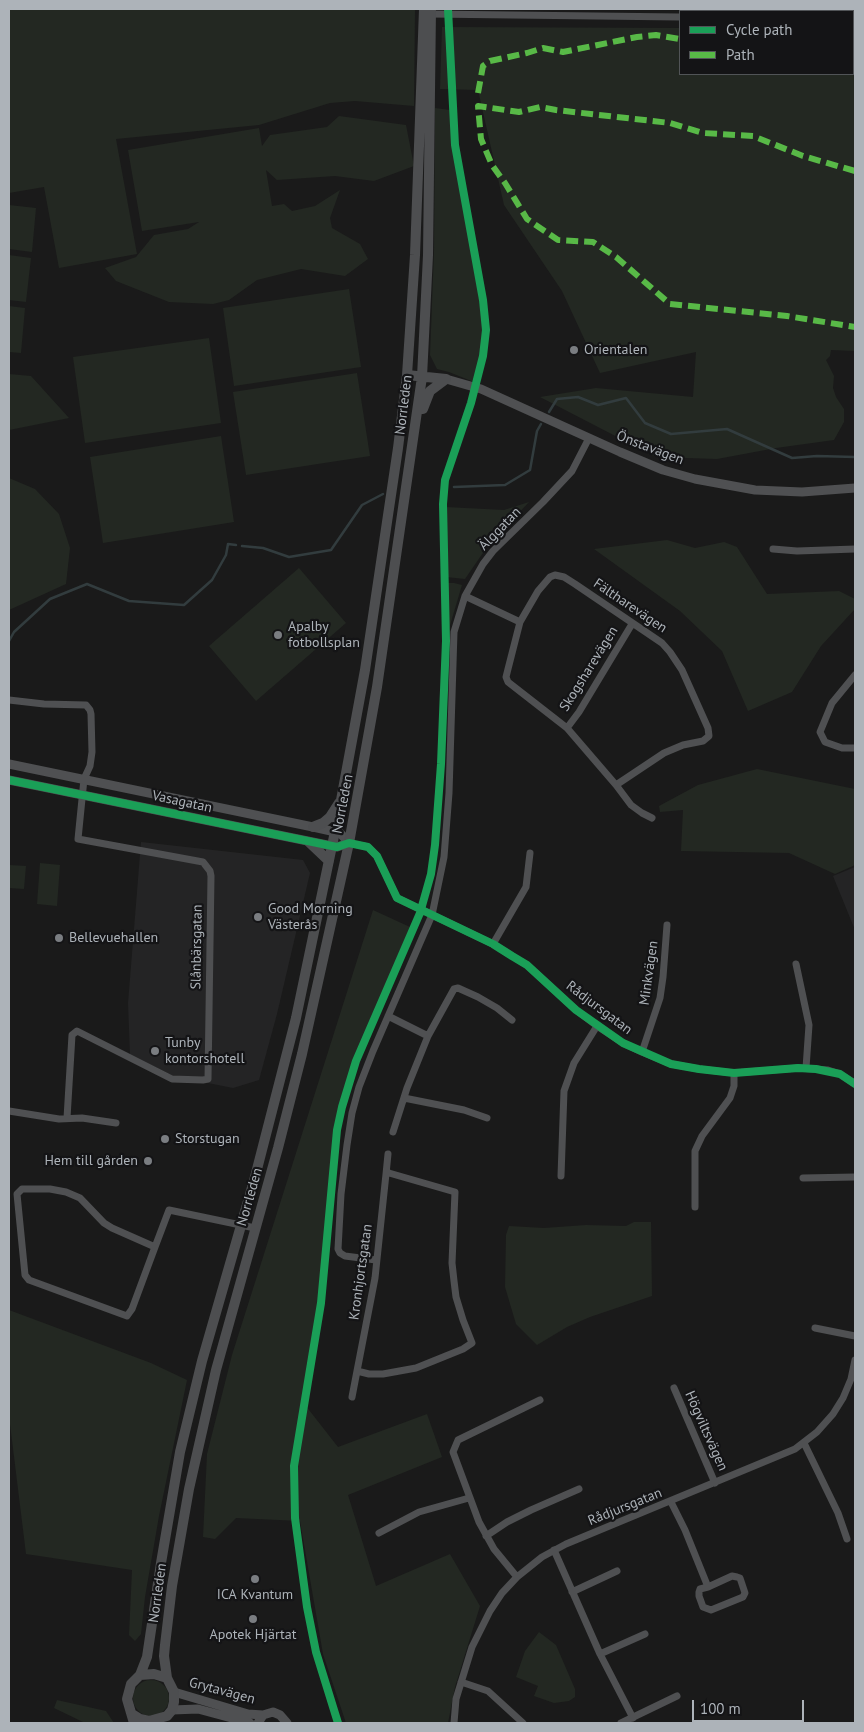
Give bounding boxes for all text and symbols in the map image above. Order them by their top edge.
legend [679,10,854,75]
text: Cycle path [726,20,792,39]
text: Path [726,45,755,64]
place label: Orientalen [584,342,647,358]
marker: Orientalen [568,344,580,356]
street label: Norrleden [392,374,416,436]
street label: Önstavägen [614,427,686,469]
street label: Älggatan [475,504,525,554]
street label: Fältharevägen [590,575,670,637]
place label: Apalby fotbollsplan [288,619,360,652]
street label: Skogsharevägen [556,623,622,715]
marker: Apalby fotbollsplan [272,629,284,641]
street label: Norrleden [329,773,357,835]
street label: Vasagatan [150,787,214,817]
place label: Good Morning Västerås [268,901,353,934]
street label: Slånbärsgatan [188,904,206,990]
marker: Good Morning Västerås [252,911,264,923]
place label: Bellevuehallen [69,930,158,946]
marker: Bellevuehallen [53,932,65,944]
street label: Minkvägen [636,940,662,1006]
street label: Rådjursgatan [563,978,635,1038]
place label: Tunby kontorshotell [165,1035,244,1068]
marker: Tunby kontorshotell [149,1045,161,1057]
place label: Storstugan [175,1131,240,1147]
marker: Storstugan [159,1133,171,1145]
place label: Hem till gården [44,1153,138,1169]
marker: Hem till gården [142,1155,154,1167]
street label: Norrleden [234,1166,266,1228]
street label: Kronhjortsgatan [346,1223,376,1321]
street label: Högviltsvägen [681,1388,731,1474]
street label: Rådjursgatan [586,1485,664,1529]
street label: Norrleden [146,1562,170,1624]
marker: ICA Kvantum [249,1573,261,1585]
place label: ICA Kvantum [217,1587,293,1603]
marker: Apotek Hjärtat [247,1613,259,1625]
place label: Apotek Hjärtat [209,1627,297,1643]
street label: Grytavägen [187,1674,257,1708]
scale bar [694,1690,806,1722]
text: 100 m [700,1699,741,1718]

